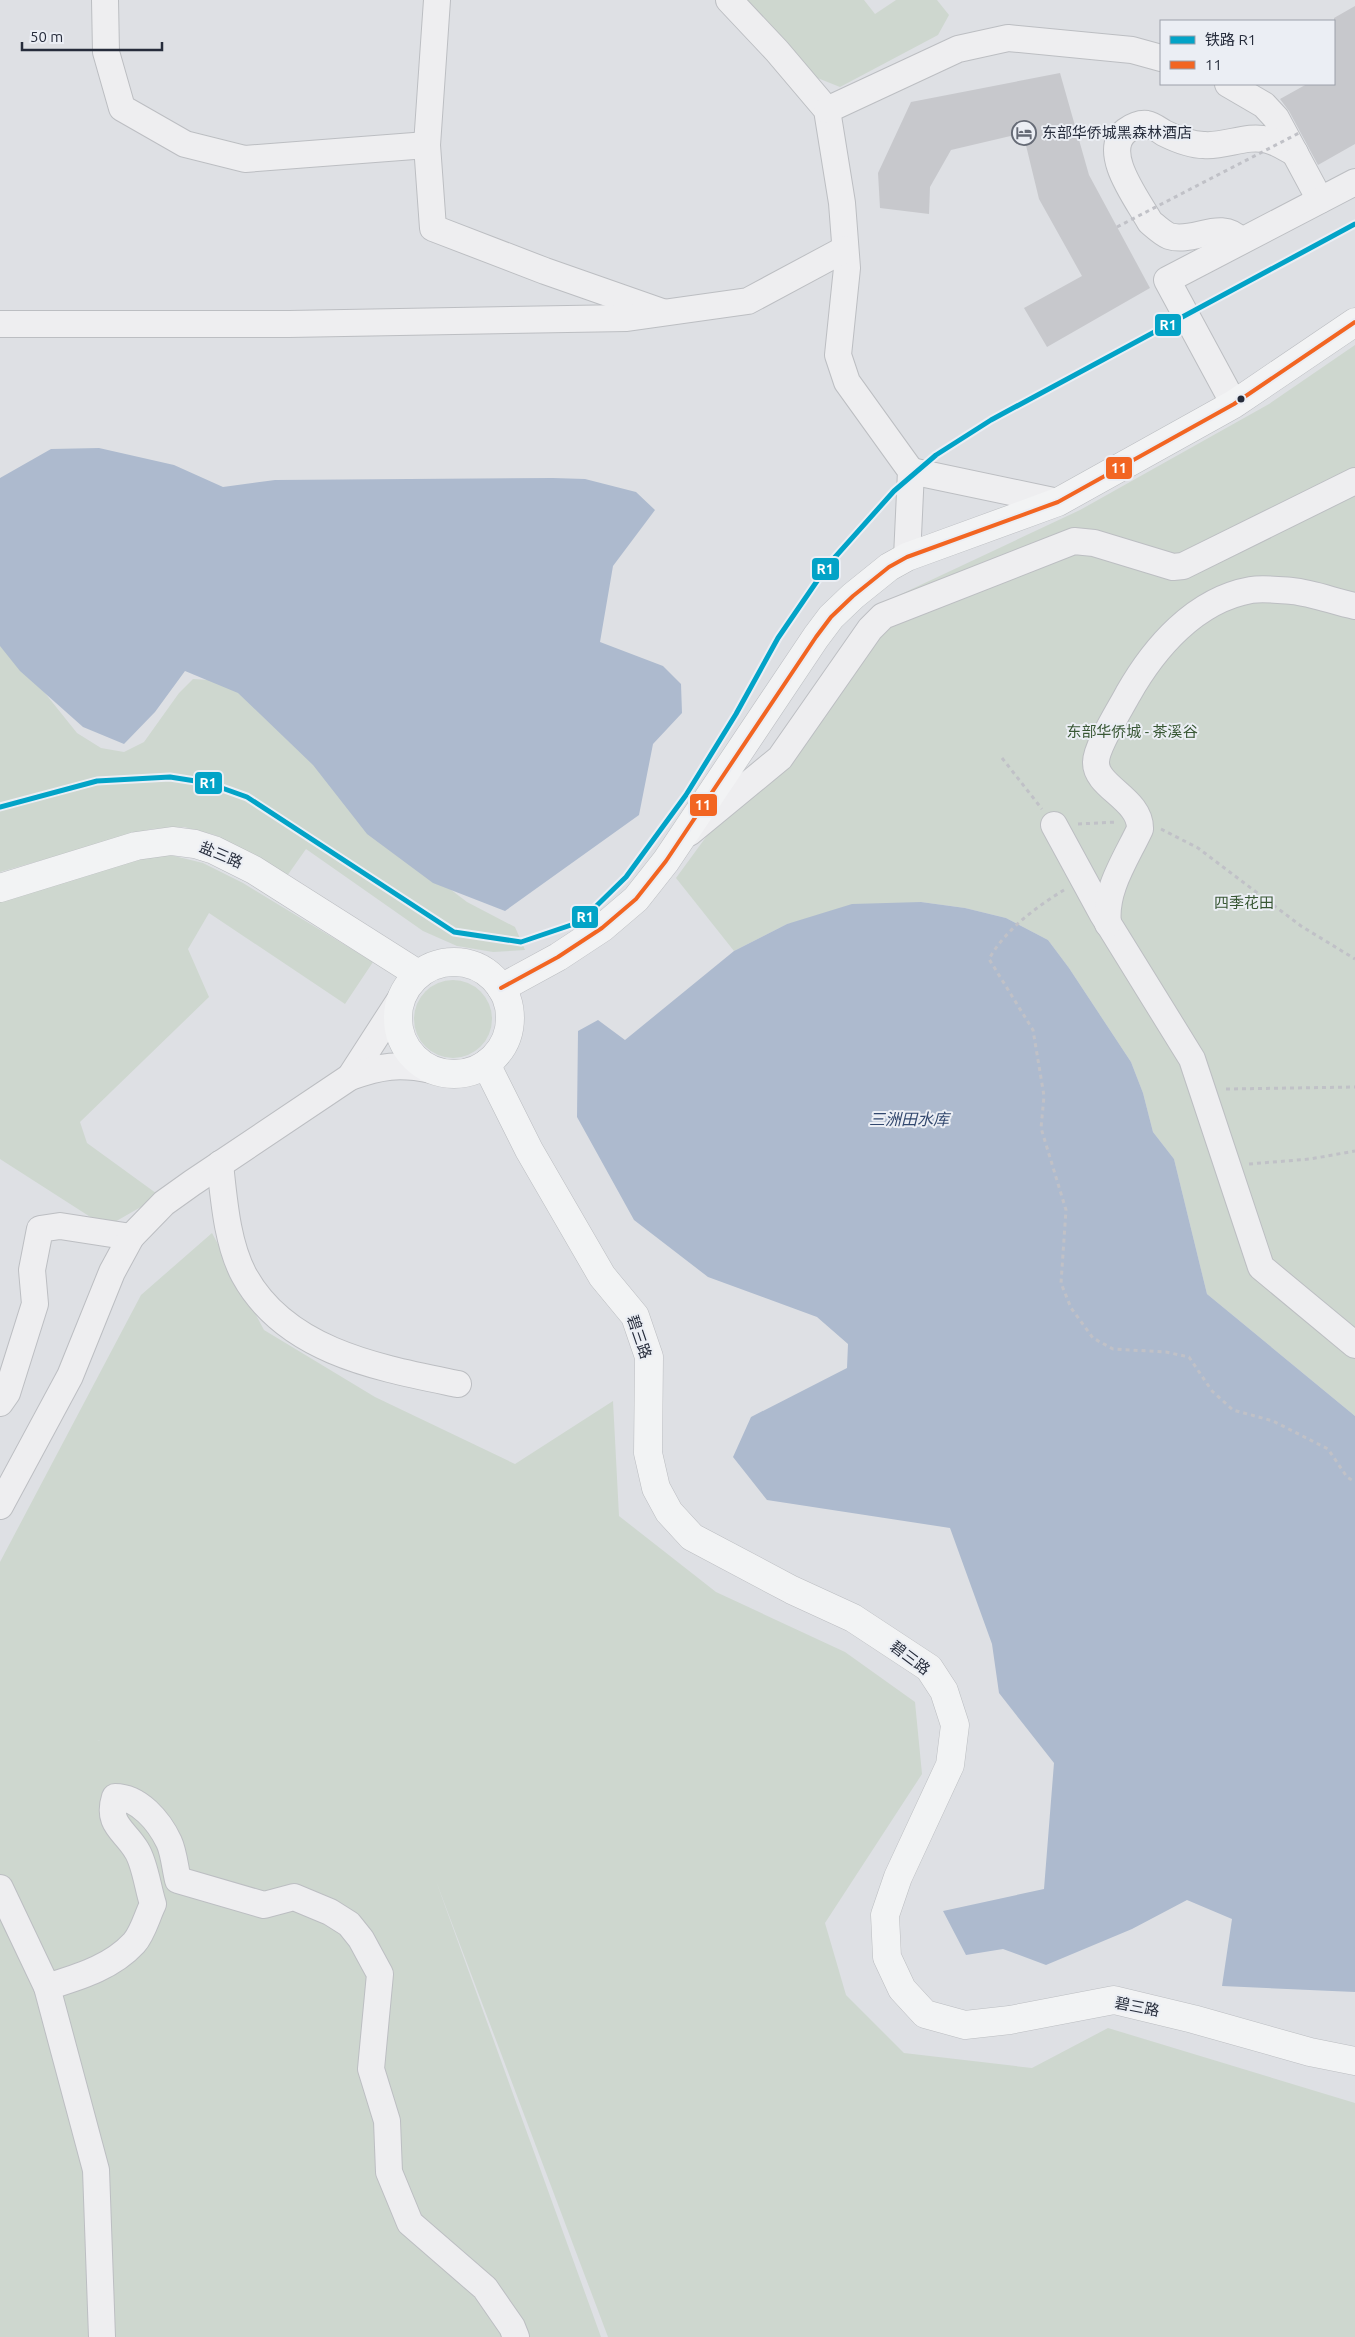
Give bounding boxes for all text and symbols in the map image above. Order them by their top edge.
scale bar [22,20,162,52]
legend [1160,20,1335,85]
text: 50 m [30,28,63,45]
text: 铁路 R1 [1205,31,1256,48]
text: 11 [1205,56,1222,73]
hotel icon: 东部华侨城黑森林酒店 [1011,120,1037,146]
place label: 东部华侨城黑森林酒店 [1042,124,1192,141]
line badge: R1 [1154,313,1182,337]
text: R1 [1159,317,1177,333]
unlabelled marker [1236,394,1246,404]
line badge: 11 [1105,456,1133,480]
text: 11 [1111,460,1127,476]
line badge: R1 [811,557,840,581]
text: R1 [816,561,834,577]
park label: 东部华侨城 - 茶溪谷 [1066,723,1198,740]
line badge: R1 [194,771,223,795]
text: R1 [199,775,217,791]
line badge: 11 [689,793,718,817]
text: 11 [695,797,711,813]
street label: 盐三路 [197,838,245,871]
park label: 四季花田 [1214,894,1274,911]
line badge: R1 [571,905,599,929]
text: R1 [576,909,594,925]
water label: 三洲田水库 [869,1110,952,1128]
street label: 碧三路 [624,1313,655,1361]
street label: 碧三路 [887,1637,933,1678]
street label: 碧三路 [1113,1994,1161,2019]

